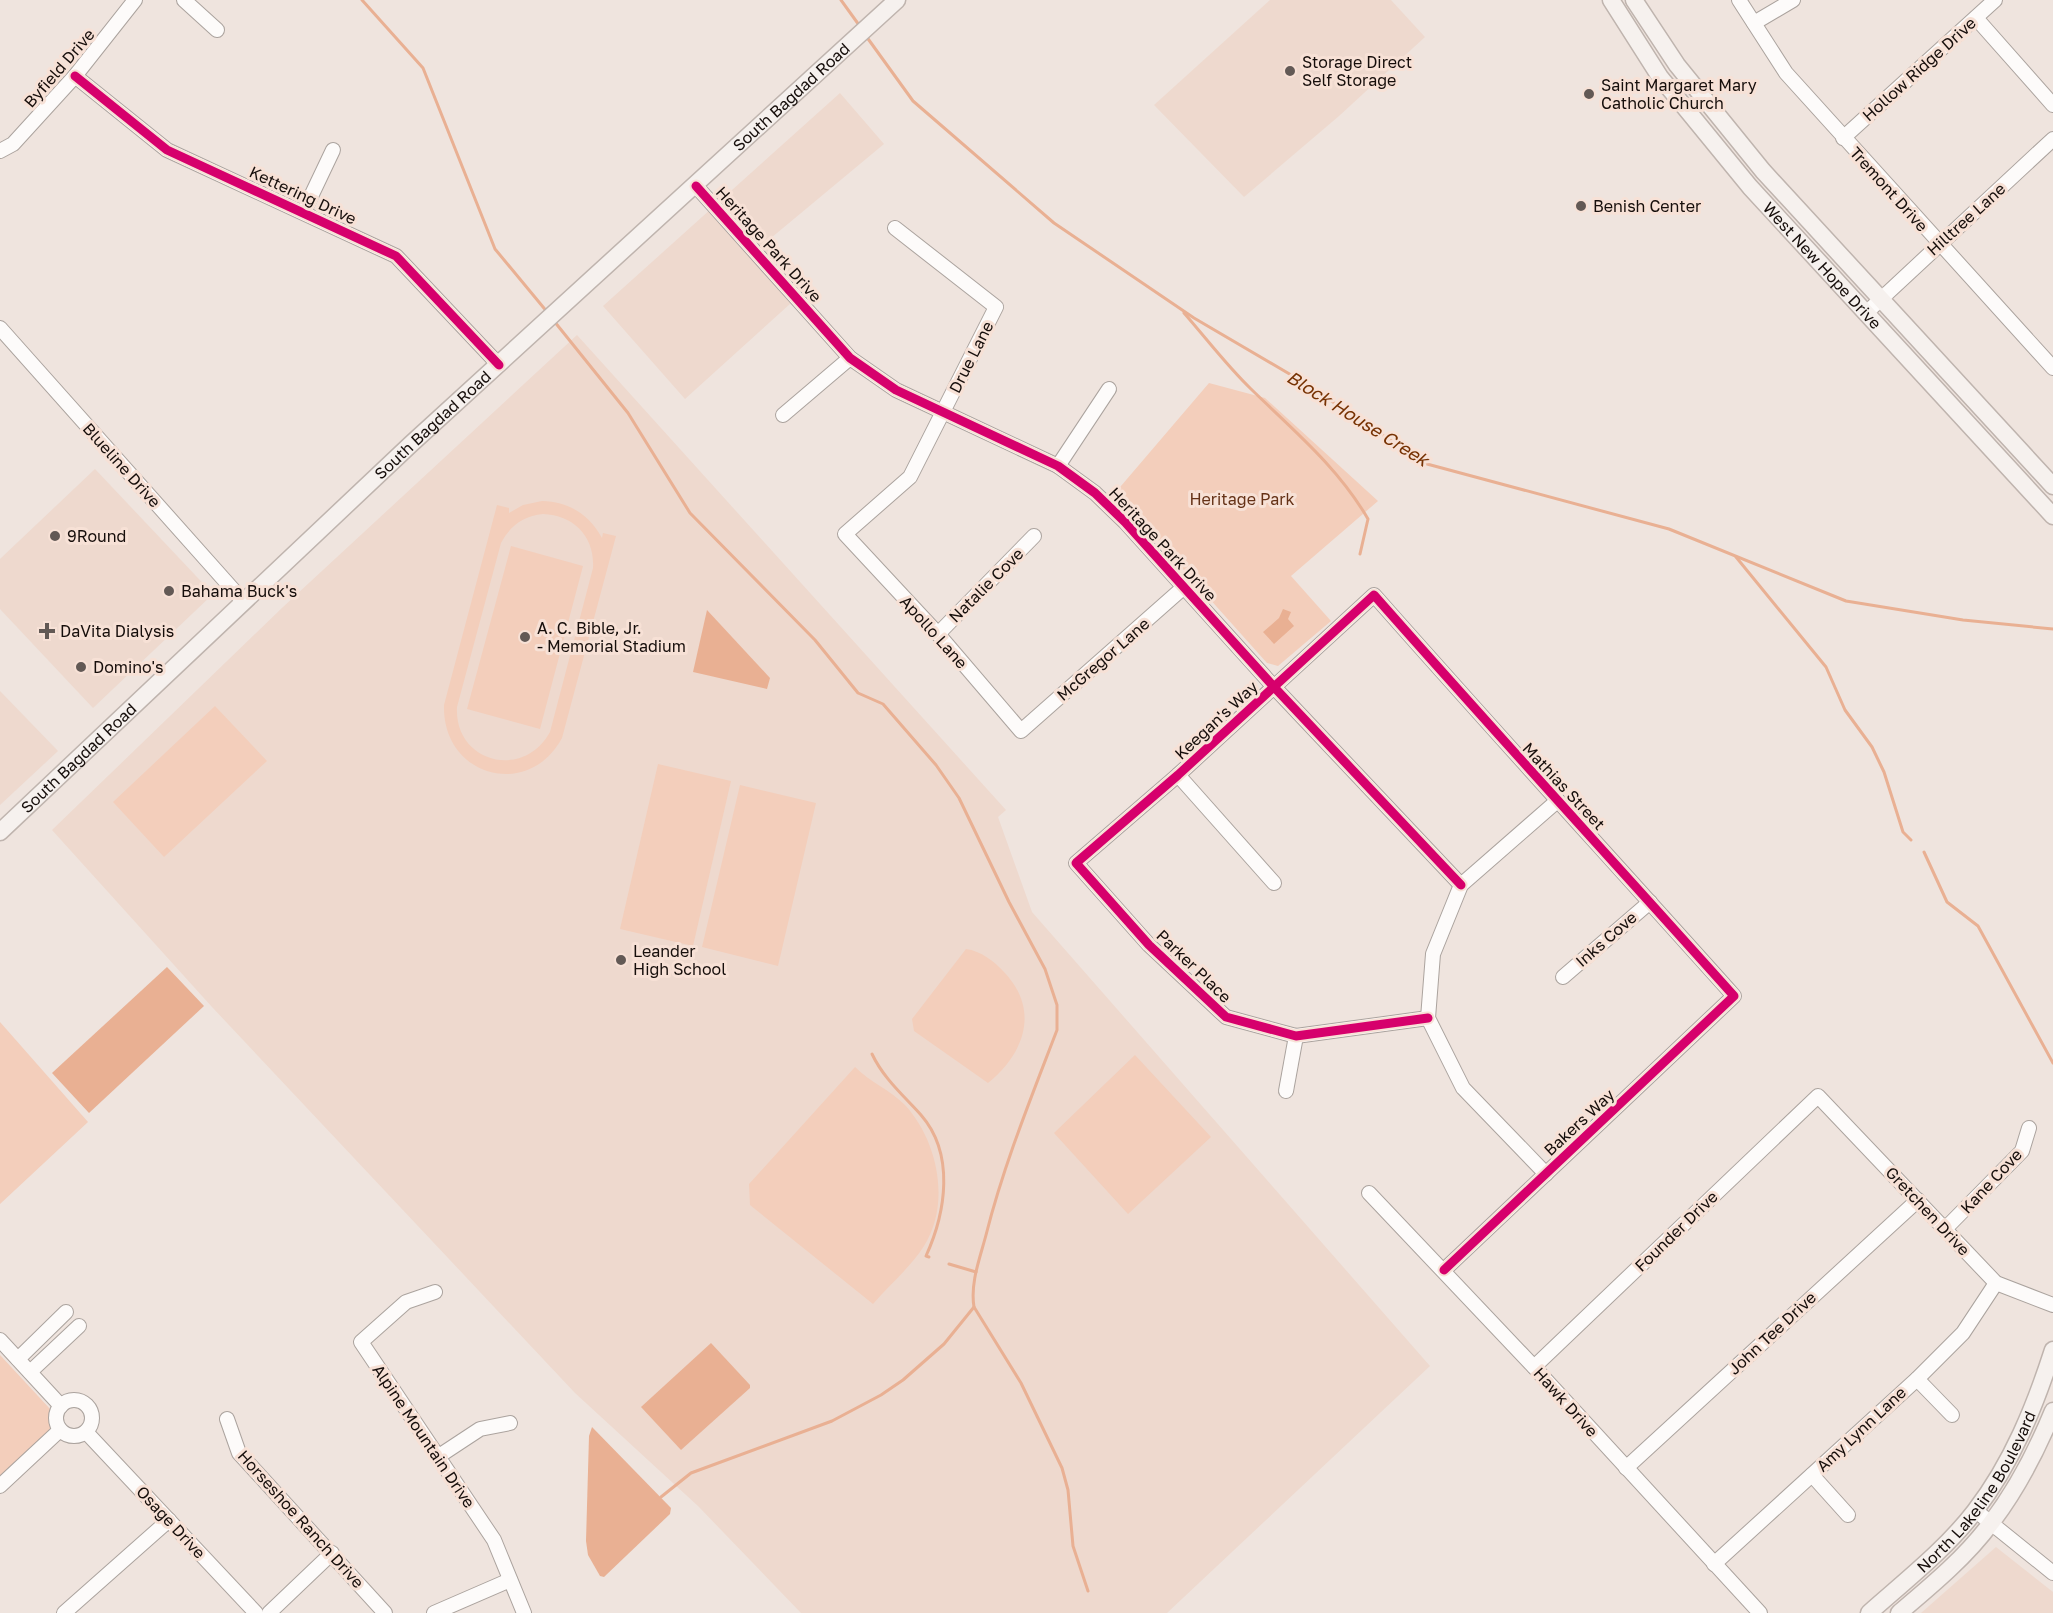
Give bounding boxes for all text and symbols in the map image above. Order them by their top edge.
street label: Hollow Ridge Drive [1858,13,1980,125]
street label: Byfield Drive [19,25,99,111]
street label: South Bagdad Road [728,38,854,155]
place label: Storage Direct Self Storage [1302,52,1412,90]
marker: Storage Direct Self Storage [1283,64,1297,78]
place label: Saint Margaret Mary Catholic Church [1601,75,1757,113]
marker: Saint Margaret Mary Catholic Church [1582,87,1596,101]
street label: Tremont Drive [1846,142,1932,236]
street label: Kettering Drive [246,161,360,229]
street label: Hilltree Lane [1923,178,2009,260]
street label: Heritage Park Drive [712,182,826,306]
place label: Benish Center [1593,196,1701,216]
street label: West New Hope Drive [1759,198,1886,333]
marker: Benish Center [1574,199,1588,213]
street label: Drue Lane [944,318,998,396]
street label: South Bagdad Road [370,366,495,483]
water label: Block House Creek [1283,366,1434,471]
street label: Blueline Drive [79,419,165,511]
street label: Heritage Park Drive [1105,483,1221,605]
park label: Heritage Park [1189,489,1295,509]
place label: 9Round [67,526,126,546]
marker: 9Round [48,529,62,543]
street label: Natalie Cove [945,544,1027,626]
place label: Bahama Buck's [181,581,297,601]
marker: Bahama Buck's [162,584,176,598]
street label: Apollo Lane [896,591,972,673]
street label: McGregor Lane [1053,613,1153,705]
place label: A. C. Bible, Jr. - Memorial Stadium [537,618,686,656]
place label: DaVita Dialysis [60,621,174,641]
marker: DaVita Dialysis [38,622,56,640]
marker: A. C. Bible, Jr. - Memorial Stadium [518,630,532,644]
place label: Domino's [93,657,164,677]
marker: Domino's [74,660,88,674]
street label: Keegan's Way [1170,676,1262,764]
street label: South Bagdad Road [17,699,140,817]
street label: Mathias Street [1518,738,1610,834]
street label: Inks Cove [1571,907,1641,971]
street label: Parker Place [1152,925,1236,1007]
place label: Leander High School [633,941,726,979]
marker: Leander High School [614,953,628,967]
street label: Bakers Way [1540,1084,1618,1160]
street label: Kane Cove [1956,1145,2026,1217]
street label: Gretchen Drive [1882,1162,1974,1260]
street label: Founder Drive [1630,1186,1722,1276]
street label: John Tee Drive [1724,1287,1820,1379]
street label: Alpine Mountain Drive [369,1360,479,1512]
street label: Hawk Drive [1530,1363,1602,1441]
street label: Amy Lynn Lane [1812,1382,1910,1476]
street label: North Lakeline Boulevard [1912,1408,2040,1577]
street label: Horseshoe Ranch Drive [234,1446,368,1592]
street label: Osage Drive [132,1481,210,1563]

